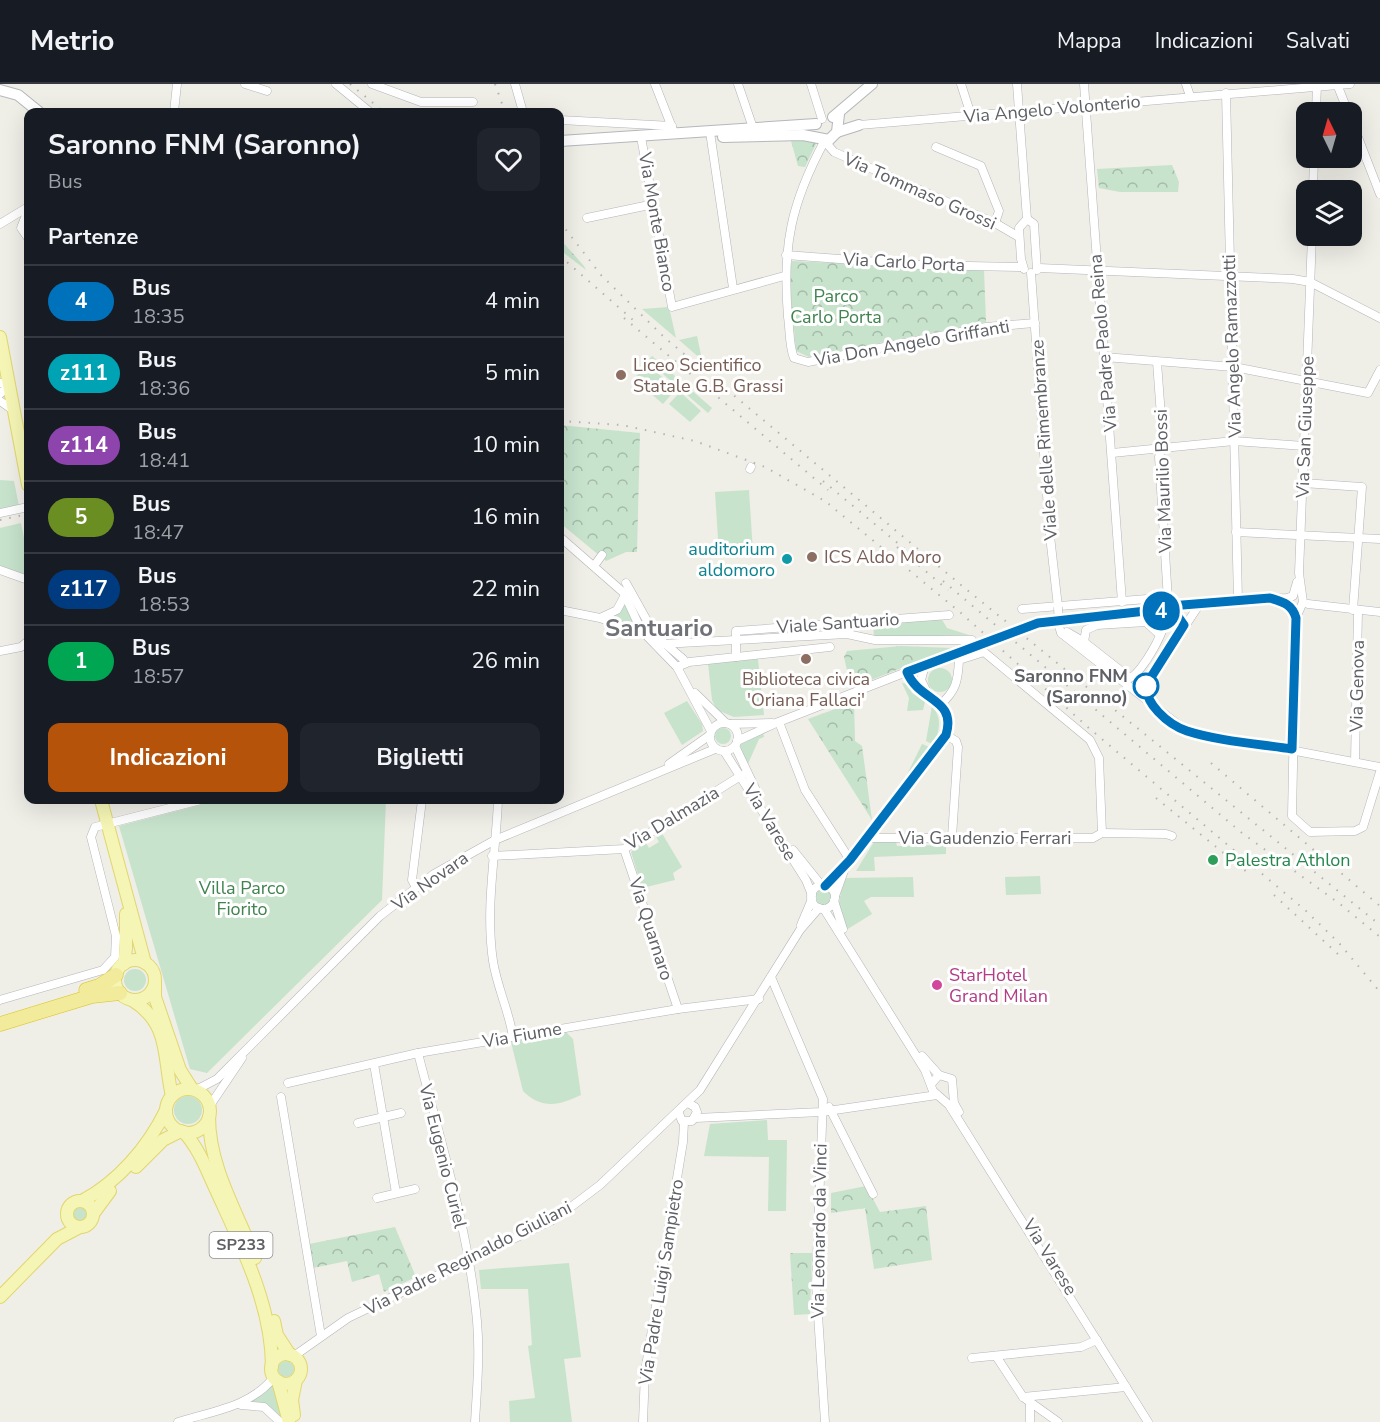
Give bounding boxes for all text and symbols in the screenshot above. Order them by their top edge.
text: Metrio [30,22,114,60]
text: Mappa [1057,27,1122,55]
text: Indicazioni [1155,27,1253,55]
text: Salvati [1286,27,1350,55]
street label: Via Angelo Volonterio [962,89,1141,129]
north arrow [1296,102,1362,168]
map controls [1296,102,1362,246]
text: Saronno FNM (Saronno) [48,126,361,164]
button: heart [477,128,540,191]
street label: Via Tommaso Grossi [839,146,1000,235]
street label: Via Monte Bianco [633,149,681,294]
text: Bus [48,168,82,195]
button: layers [1296,180,1362,246]
text: Partenze [48,222,138,252]
street label: Via Carlo Porta [841,247,966,277]
street label: Via Padre Paolo Reina [1083,253,1123,434]
street label: Via Angelo Ramazzotti [1217,254,1247,439]
text: Bus [132,273,171,303]
park label: Parco Carlo Porta [790,284,882,329]
text: 4 min [485,286,540,316]
text: 4 [75,287,87,315]
text: 18:35 [132,303,185,330]
street label: Via Don Angelo Griffanti [812,314,1012,372]
street label: Viale delle Rimembranze [1025,339,1063,542]
text: Bus [138,345,176,375]
place label: Liceo Scientifico Statale G.B. Grassi [633,353,784,398]
street label: Via San Giuseppe [1290,355,1319,500]
text: 5 min [485,358,540,388]
text: z111 [60,359,108,387]
marker: Liceo Scientifico Statale G.B. Grassi [614,368,628,382]
text: 18:36 [138,375,190,402]
street label: Via Maurilio Bossi [1148,409,1178,554]
text: Bus [138,417,176,447]
text: 10 min [472,430,540,460]
text: z114 [60,431,108,459]
text: 18:41 [138,447,190,474]
text: Bus [132,489,171,519]
text: 16 min [472,502,540,532]
text: 5 [75,503,87,531]
text: 18:47 [132,519,185,546]
place label: auditorium aldomoro [688,537,775,582]
place label: ICS Aldo Moro [824,545,941,569]
marker: ICS Aldo Moro [805,550,819,564]
marker: auditorium aldomoro [780,552,794,566]
text: Bus [138,561,176,591]
text: 22 min [472,574,540,604]
text: z117 [60,575,108,603]
text: 18:53 [138,591,190,618]
line badge: 4 [1142,592,1180,630]
text: 4 [1155,597,1167,625]
street label: Viale Santuario [775,607,900,639]
district label: Santuario [605,612,713,644]
text: Bus [132,633,171,663]
street label: Via Genova [1344,640,1370,733]
text: 26 min [472,646,540,676]
text: 1 [75,647,87,675]
marker: Biblioteca civica 'Oriana Fallaci' [799,652,813,666]
text: 18:57 [132,663,185,690]
place label: Saronno FNM (Saronno) [1014,664,1128,709]
place label: Biblioteca civica 'Oriana Fallaci' [742,667,870,712]
marker: Saronno FNM (Saronno) [1133,673,1159,699]
button: Indicazioni [48,723,288,792]
button: Biglietti [300,723,540,792]
street label: Via Varese [737,778,802,865]
street label: Via Dalmazia [620,780,724,856]
street label: Via Gaudenzio Ferrari [898,826,1071,850]
street label: Via Novara [386,846,473,917]
place label: Palestra Athlon [1225,848,1351,872]
marker: Palestra Athlon [1206,853,1220,867]
street label: Via Quarnaro [623,874,679,983]
park label: Villa Parco Fiorito [198,876,285,921]
place label: StarHotel Grand Milan [949,963,1048,1008]
marker: StarHotel Grand Milan [930,978,944,992]
street label: Via Fiume [480,1016,563,1054]
street label: Via Eugenio Curiel [413,1080,473,1231]
street label: Via Leonardo da Vinci [805,1143,833,1320]
street label: Via Padre Luigi Sampietro [633,1177,689,1388]
street label: Via Padre Reginaldo Giuliani [359,1195,576,1321]
street label: Via Varese [1017,1213,1083,1300]
road number: SP233 [210,1232,272,1258]

